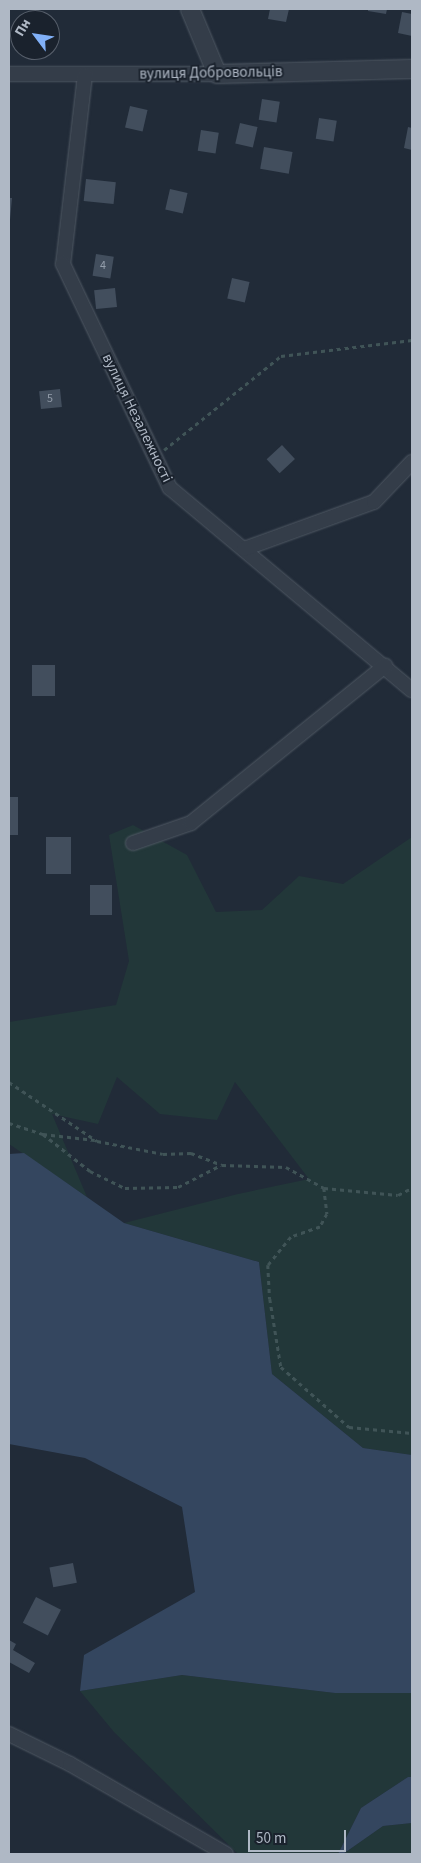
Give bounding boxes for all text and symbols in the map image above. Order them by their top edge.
north arrow [10,10,60,60]
text: Пн [10,15,36,40]
street label: вулиця Добровольців [139,63,283,83]
house number: 4 [100,259,106,273]
street label: вулиця Незалежності [98,351,176,485]
house number: 5 [47,392,53,406]
scale bar [251,1820,348,1852]
text: 50 m [256,1828,286,1849]

